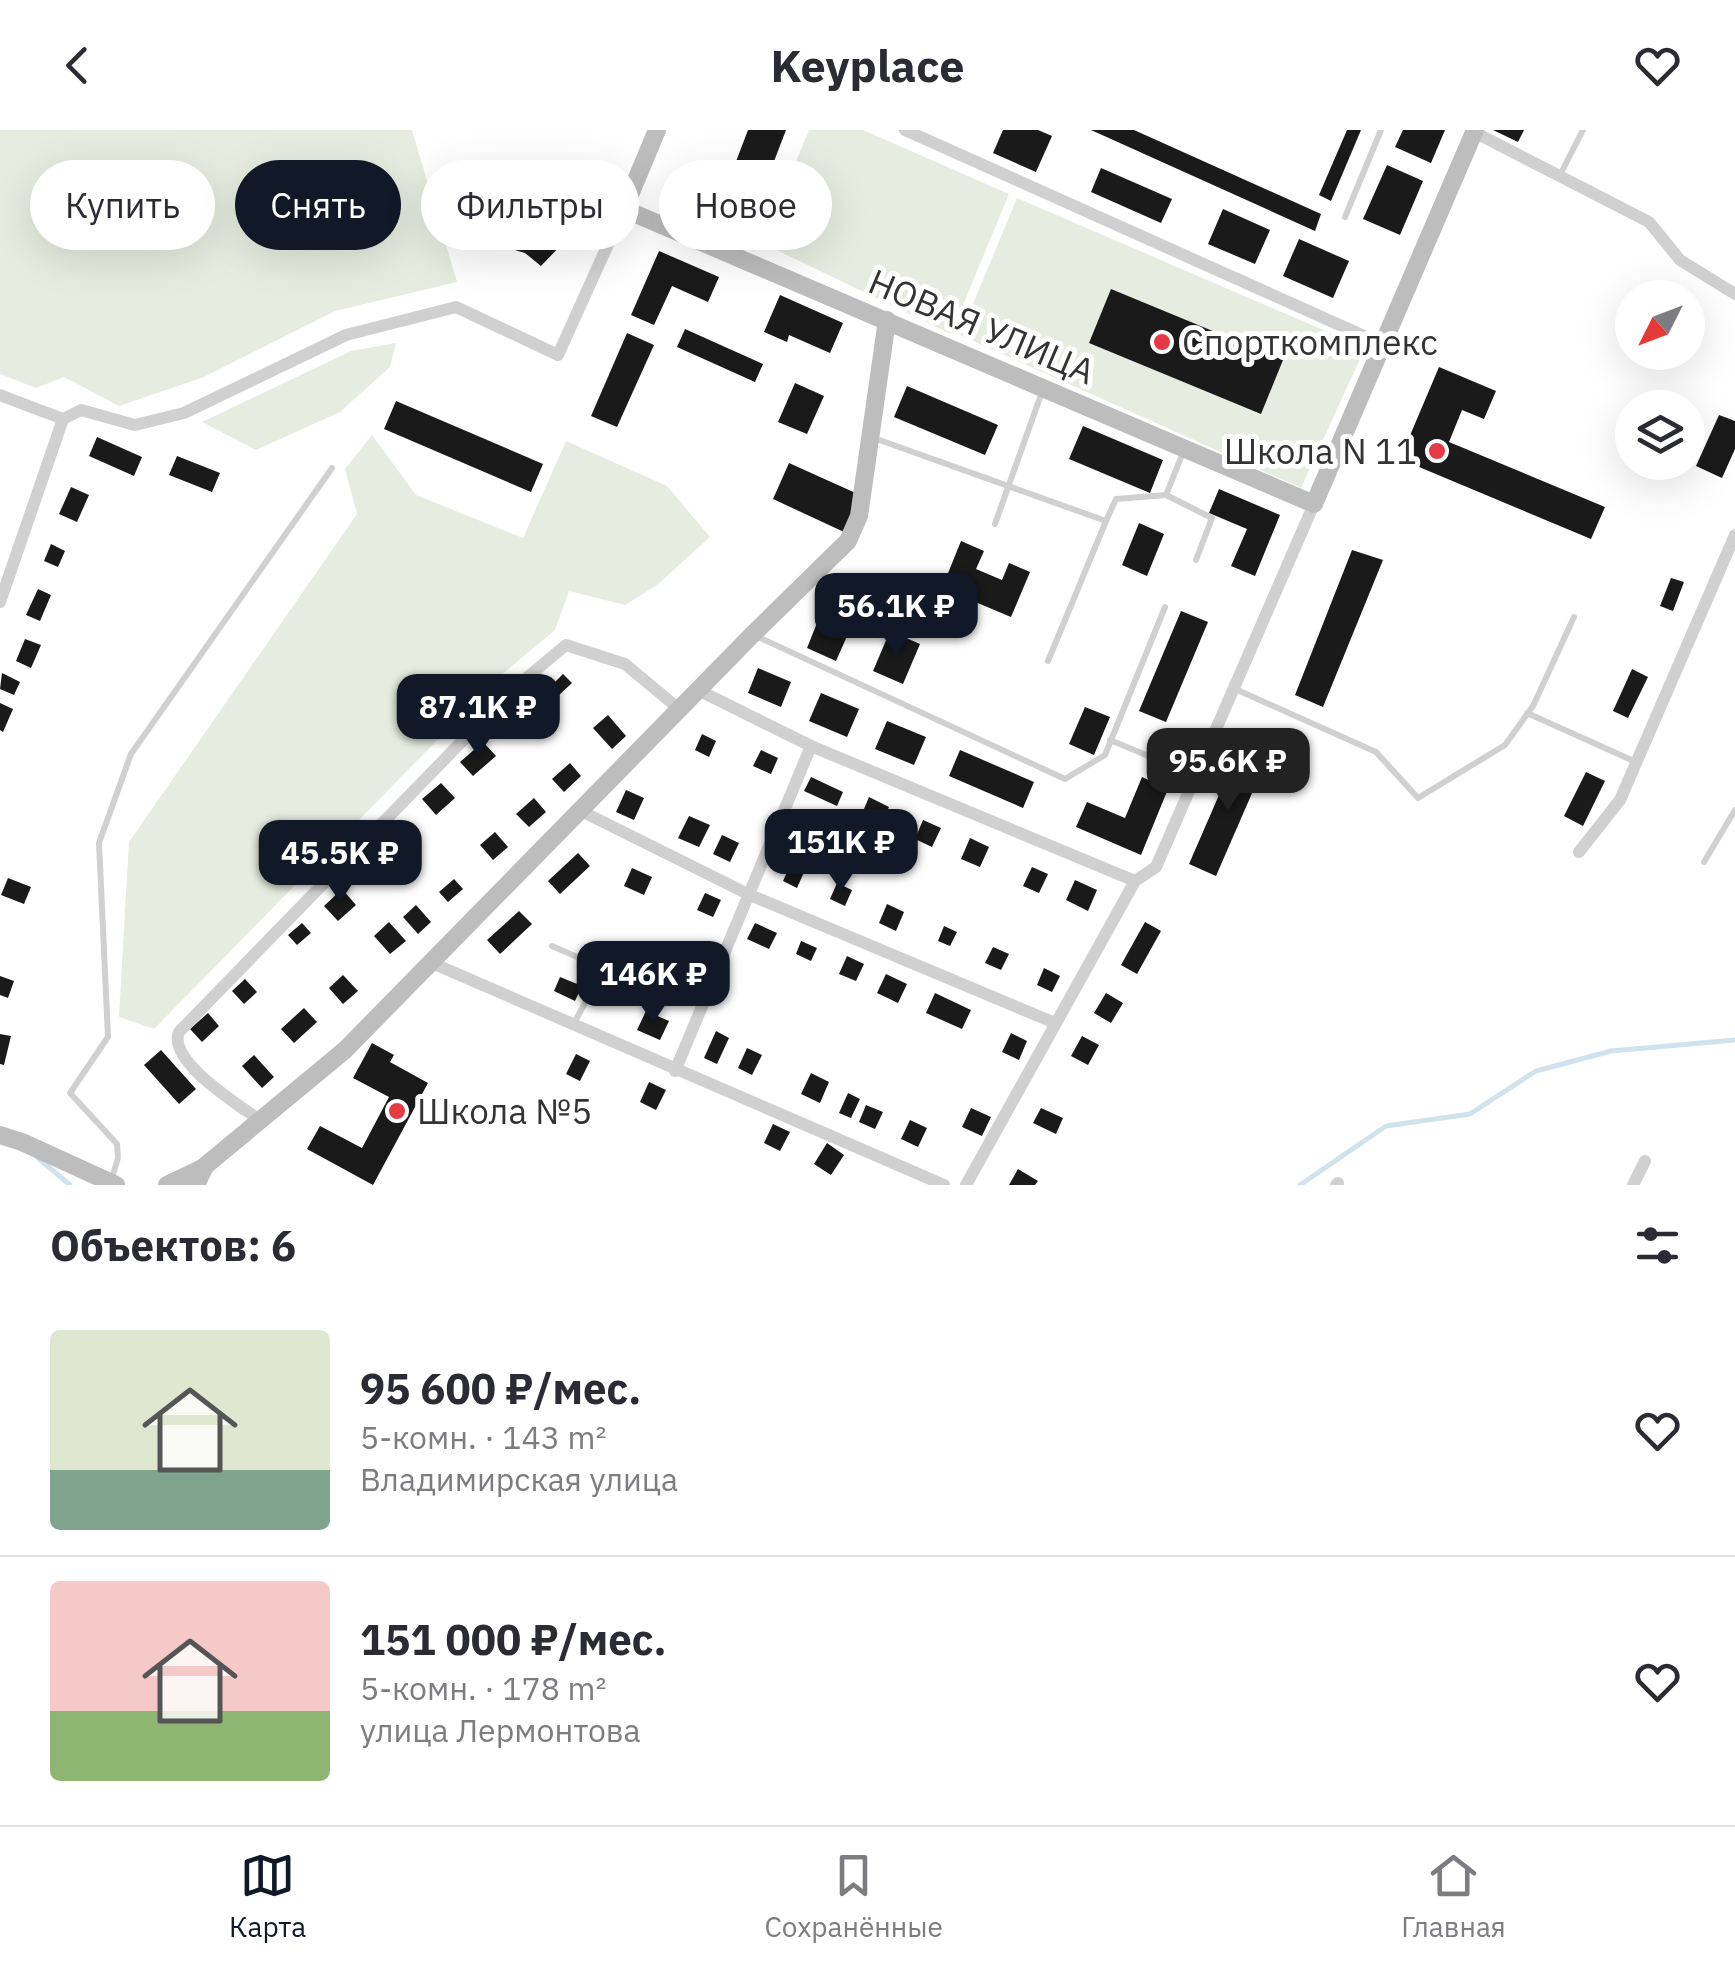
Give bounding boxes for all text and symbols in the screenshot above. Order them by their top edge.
text: Keyplace [770,36,965,94]
icon: back [50,38,105,93]
icon: heart [1630,38,1685,93]
chip: Купить [30,160,215,250]
chip: Снять [235,160,401,250]
chip: Фильтры [421,160,639,250]
chip: Новое [659,160,832,250]
street label: НОВАЯ УЛИЦА [862,258,1102,394]
north arrow [1615,280,1705,370]
map controls [1615,280,1705,480]
place label: Спорткомплекс [1182,319,1438,365]
marker: Спорткомплекс [1151,331,1173,353]
button: layers [1615,390,1705,480]
place label: Школа N 11 [1224,428,1417,474]
marker: Школа N 11 [1426,440,1448,462]
pin: 56.1K ₽ [804,573,988,658]
text: 56.1K ₽ [837,584,955,626]
pin: 87.1K ₽ [386,674,570,759]
text: 87.1K ₽ [419,685,537,727]
pin: 95.6K ₽ [1136,728,1320,813]
text: 95.6K ₽ [1169,739,1287,781]
pin: 151K ₽ [760,809,922,894]
pin: 45.5K ₽ [248,820,432,905]
text: 151K ₽ [787,820,895,862]
text: 45.5K ₽ [281,831,399,873]
pin: 146K ₽ [572,941,734,1026]
text: 146K ₽ [599,952,707,994]
place label: Школа №5 [417,1088,592,1134]
marker: Школа №5 [386,1100,408,1122]
text: Объектов: 6 [50,1218,296,1273]
icon: filters [1630,1218,1685,1273]
text: 95 600 ₽/мес. [360,1361,641,1416]
icon: home [130,1370,250,1490]
icon: heart [1630,1403,1685,1458]
text: 5-комн. · 143 m² [360,1416,606,1458]
text: Владимирская улица [360,1458,678,1500]
text: 151 000 ₽/мес. [360,1612,667,1667]
icon: home [130,1621,250,1741]
icon: heart [1630,1654,1685,1709]
text: 5-комн. · 178 m² [360,1667,606,1709]
text: улица Лермонтова [360,1709,641,1751]
tab: Карта [229,1848,306,1945]
tab: Сохранённые [764,1848,943,1945]
tab: Главная [1401,1848,1506,1945]

